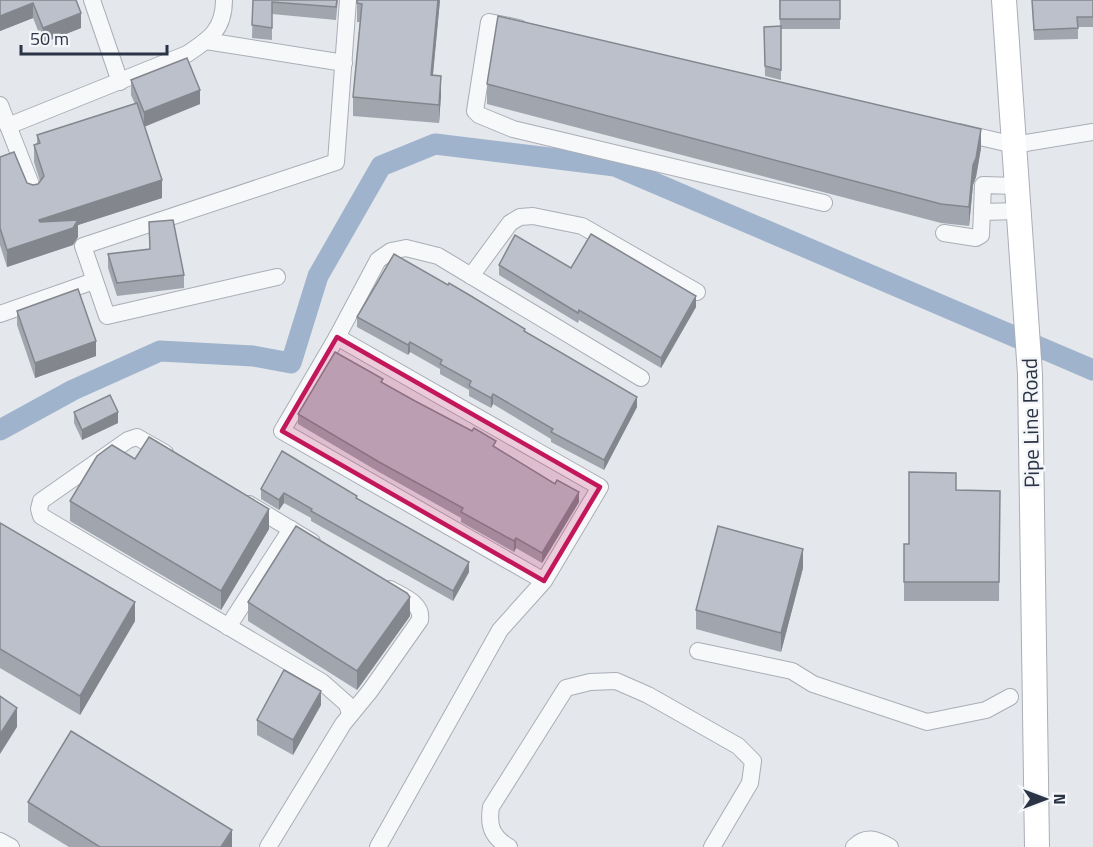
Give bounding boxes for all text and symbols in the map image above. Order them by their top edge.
scale bar [21,18,166,56]
text: 50 m [30,25,69,52]
street label: Pipe Line Road [1013,358,1047,488]
north arrow [1015,769,1075,829]
text: N [1048,793,1072,805]

